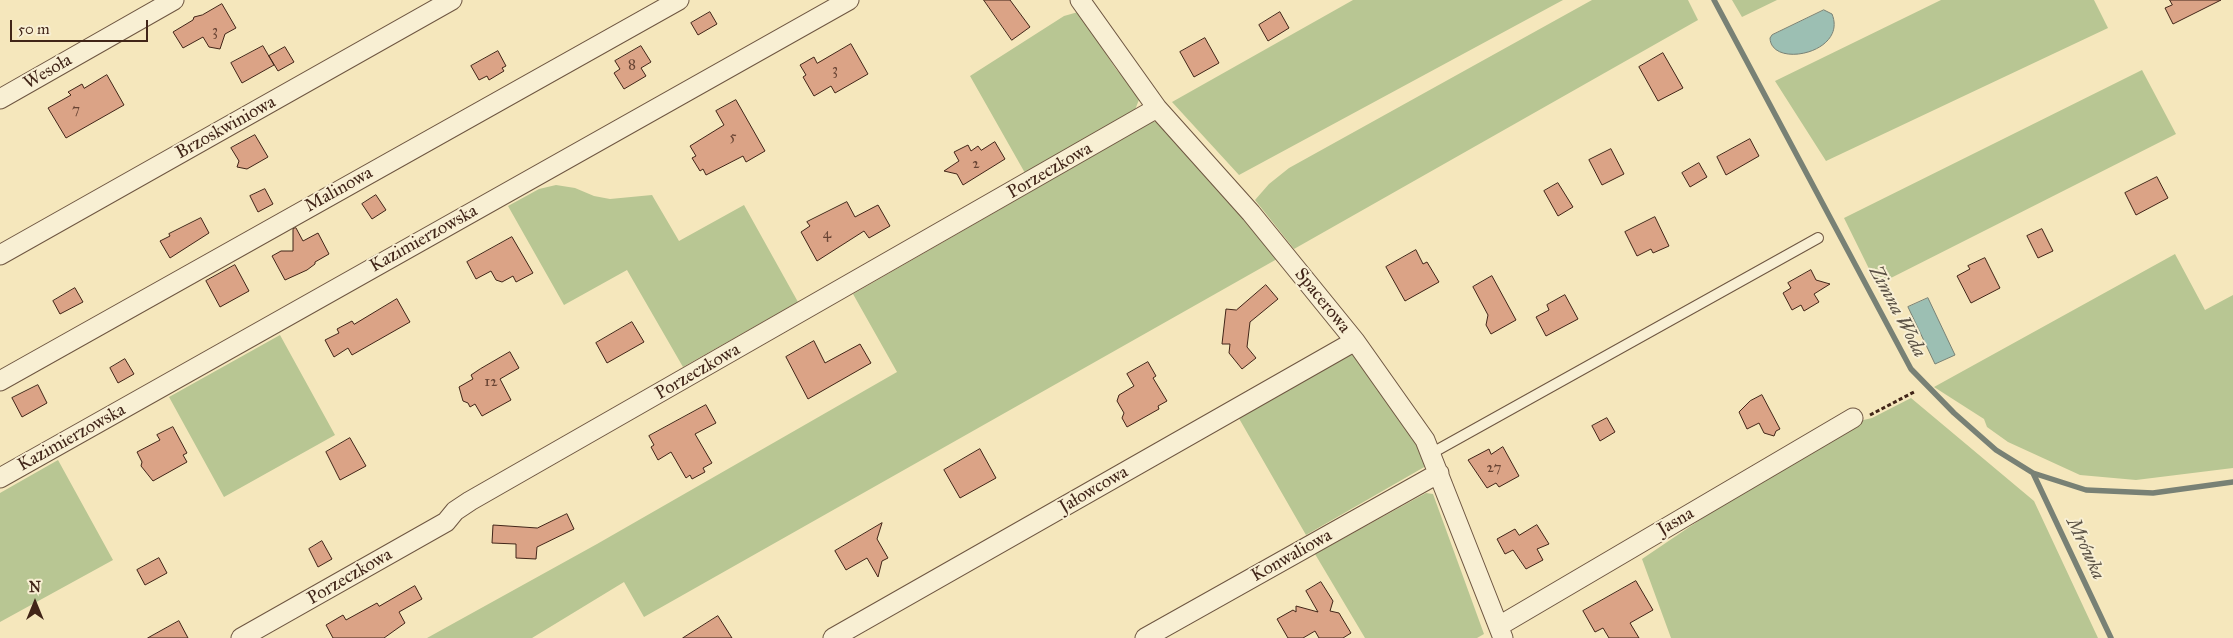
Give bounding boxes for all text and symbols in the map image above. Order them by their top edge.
scale bar [12,10,150,42]
text: 50 m [18,20,50,38]
house number: 3 [212,22,218,40]
street label: Wesoła [20,50,76,94]
house number: 8 [628,56,636,74]
house number: 3 [832,61,838,79]
street label: Brzoskwiniowa [172,92,280,164]
house number: 7 [72,101,80,119]
house number: 5 [730,128,736,146]
street label: Porzeczkowa [1004,138,1096,204]
house number: 2 [972,155,980,173]
street label: Malinowa [301,163,377,217]
street label: Kazimierzowska [366,201,482,277]
house number: 4 [823,225,831,243]
water label: Zimna Woda [1863,262,1931,362]
street label: Spacerowa [1289,264,1355,338]
street label: Porzeczkowa [652,339,744,405]
house number: 12 [484,373,498,391]
street label: Kazimierzowska [14,400,130,476]
house number: 27 [1486,459,1502,477]
street label: Jałowcowa [1056,462,1132,518]
street label: Jasna [1654,503,1698,541]
water label: Mrówka [2061,514,2109,584]
street label: Konwaliowa [1248,525,1336,587]
street label: Porzeczkowa [304,544,396,610]
north arrow [10,578,60,628]
text: N [29,579,41,596]

